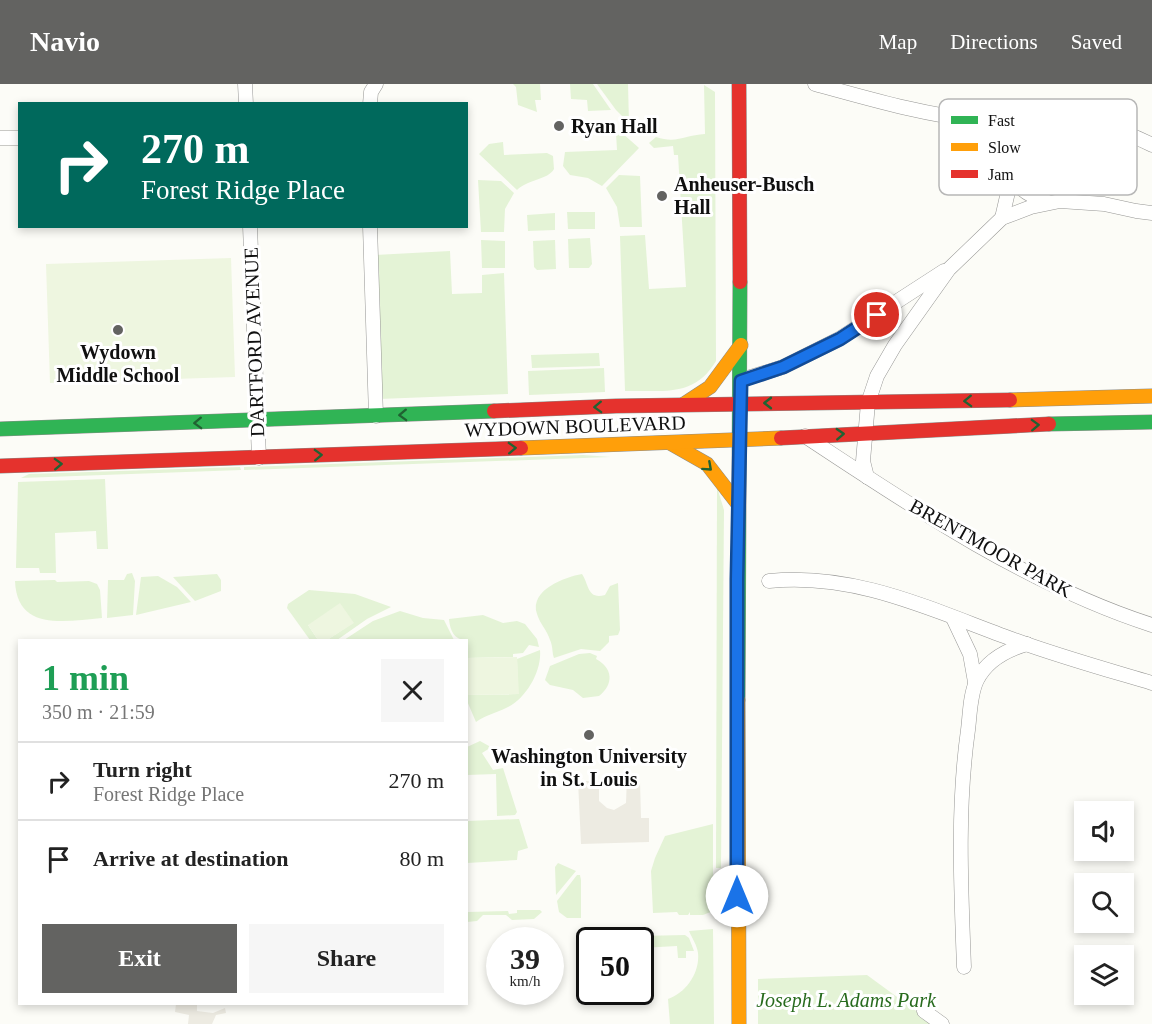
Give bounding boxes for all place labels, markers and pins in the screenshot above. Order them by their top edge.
place label: Ryan Hall [571,115,658,138]
marker: Ryan Hall [552,119,566,133]
place label: Anheuser-Busch Hall [674,173,814,218]
marker: Anheuser-Busch Hall [655,189,669,203]
pin [851,289,902,340]
marker: Wydown Middle School [111,323,125,337]
place label: Wydown Middle School [57,341,180,386]
marker: Washington University in St. Louis [582,728,596,742]
place label: Washington University in St. Louis [491,745,687,790]

